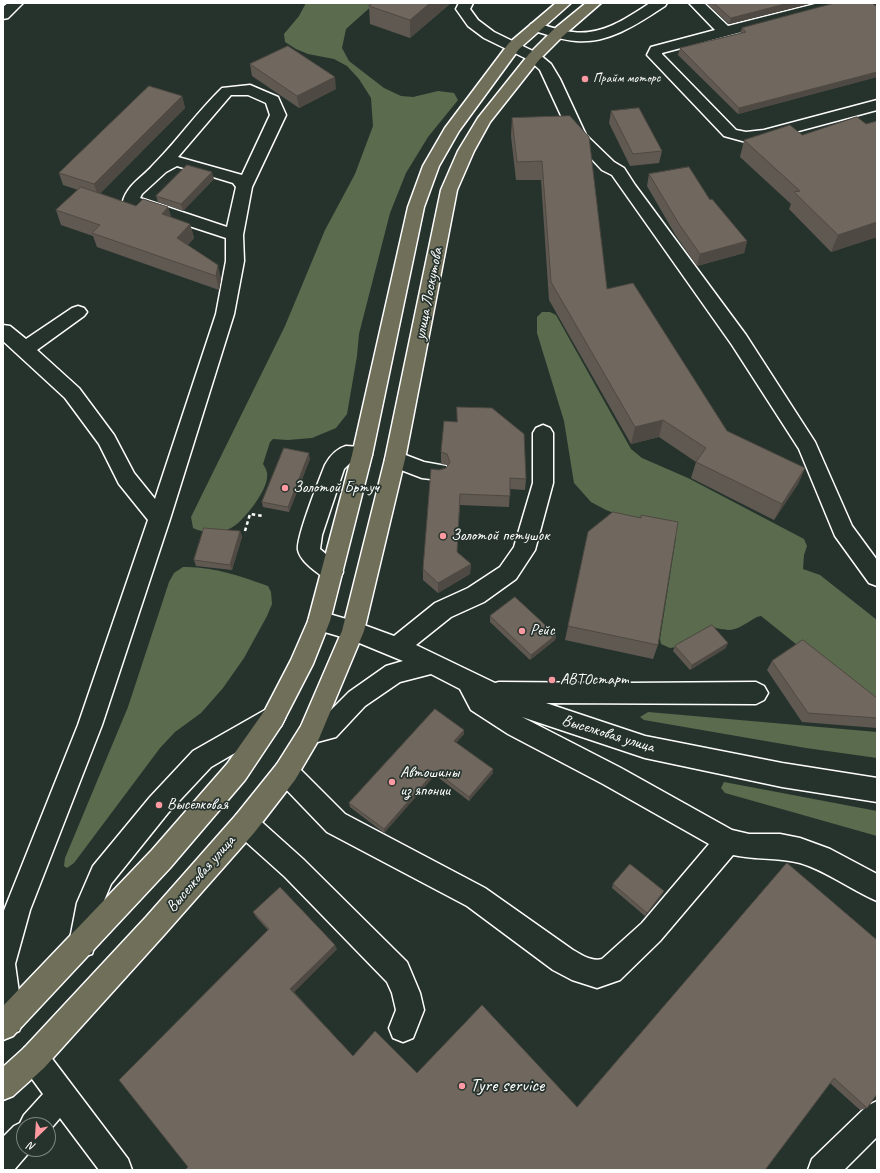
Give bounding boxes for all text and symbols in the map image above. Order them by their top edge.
place label: Прайм моторс [593,71,660,87]
marker: Прайм моторс [580,74,590,84]
street label: улица Лоскутова [411,246,447,342]
place label: Золотой Бртуч [293,478,379,498]
marker: Золотой Бртуч [280,483,290,493]
place label: Золотой петушок [451,526,549,546]
marker: Золотой петушок [438,531,448,541]
place label: Рейс [530,621,555,641]
marker: Рейс [517,626,527,636]
place label: АВТОстарт [560,670,628,690]
marker: АВТОстарт [547,675,557,685]
street label: Выселковая улица [559,711,657,757]
place label: Автошины из японии [400,763,459,801]
marker: Автошины из японии [387,777,397,787]
place label: Выселковая [167,795,228,815]
marker: Выселковая [154,800,164,810]
street label: Выселковая улица [162,832,240,916]
place label: Tyre service [470,1075,544,1097]
marker: Tyre service [457,1081,467,1091]
north arrow [16,1117,56,1157]
text: N [25,1139,37,1155]

